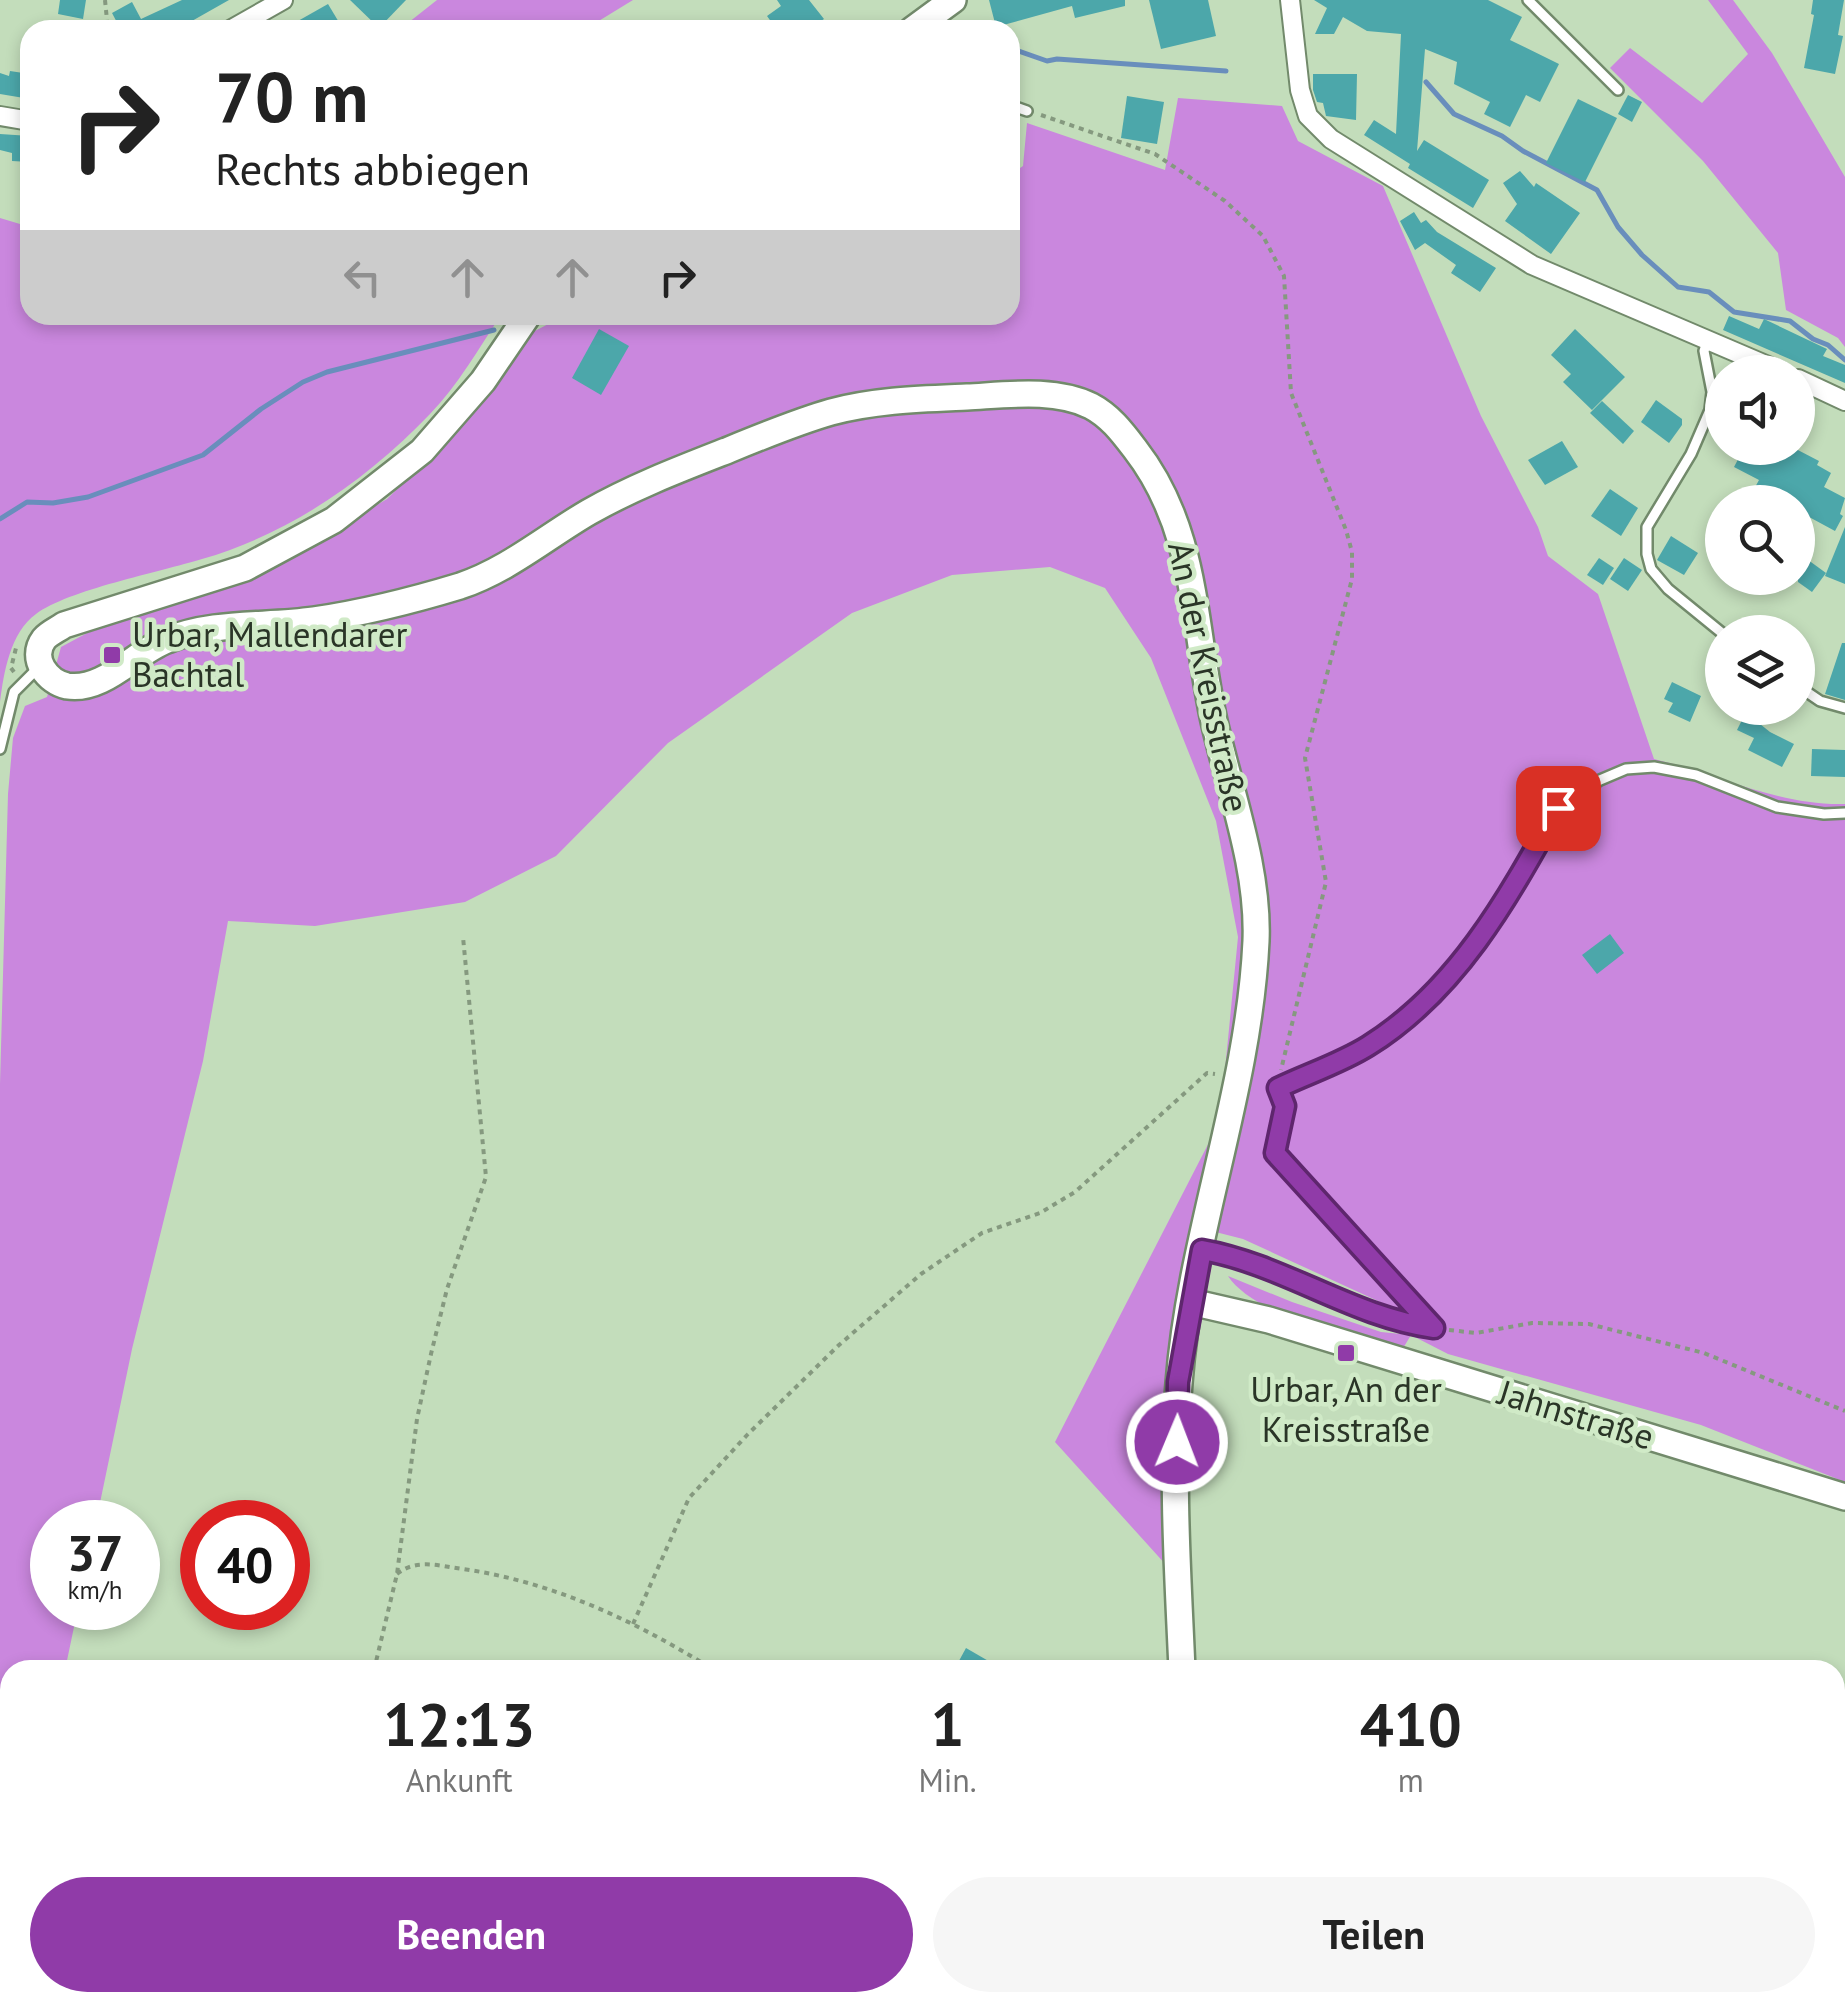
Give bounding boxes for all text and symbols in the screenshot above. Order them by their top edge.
text: 70 m [215,51,368,141]
icon: right [50,60,180,190]
text: Rechts abbiegen [215,139,530,197]
icon: left [335,250,390,305]
icon: ahead [440,250,495,305]
icon: ahead [545,250,600,305]
icon: right [650,250,705,305]
map controls [1705,355,1815,725]
button: sound [1705,355,1815,465]
button: search [1705,485,1815,595]
street label: An der Kreisstraße [1158,537,1260,816]
place label: Urbar, Mallendarer Bachtal [132,611,408,697]
button: layers [1705,615,1815,725]
marker: Urbar, Mallendarer Bachtal [101,644,123,666]
pin [1516,766,1601,851]
icon: arrive [1531,781,1586,836]
marker: Urbar, An der Kreisstraße [1335,1342,1357,1364]
place label: Urbar, An der Kreisstraße [1250,1366,1442,1452]
street label: Jahnstraße [1491,1368,1660,1459]
position arrow [1125,1390,1229,1494]
speed limit sign: 40 [180,1500,310,1630]
text: 37 [67,1520,123,1585]
text: km/h [68,1574,122,1606]
text: 12:13 [383,1685,535,1763]
text: 1 [931,1685,965,1763]
text: 410 [1360,1685,1462,1763]
text: Ankunft [406,1759,513,1801]
text: Min. [918,1759,977,1801]
text: m [1398,1759,1424,1801]
button: Beenden [30,1877,913,1992]
button: Teilen [933,1877,1815,1992]

